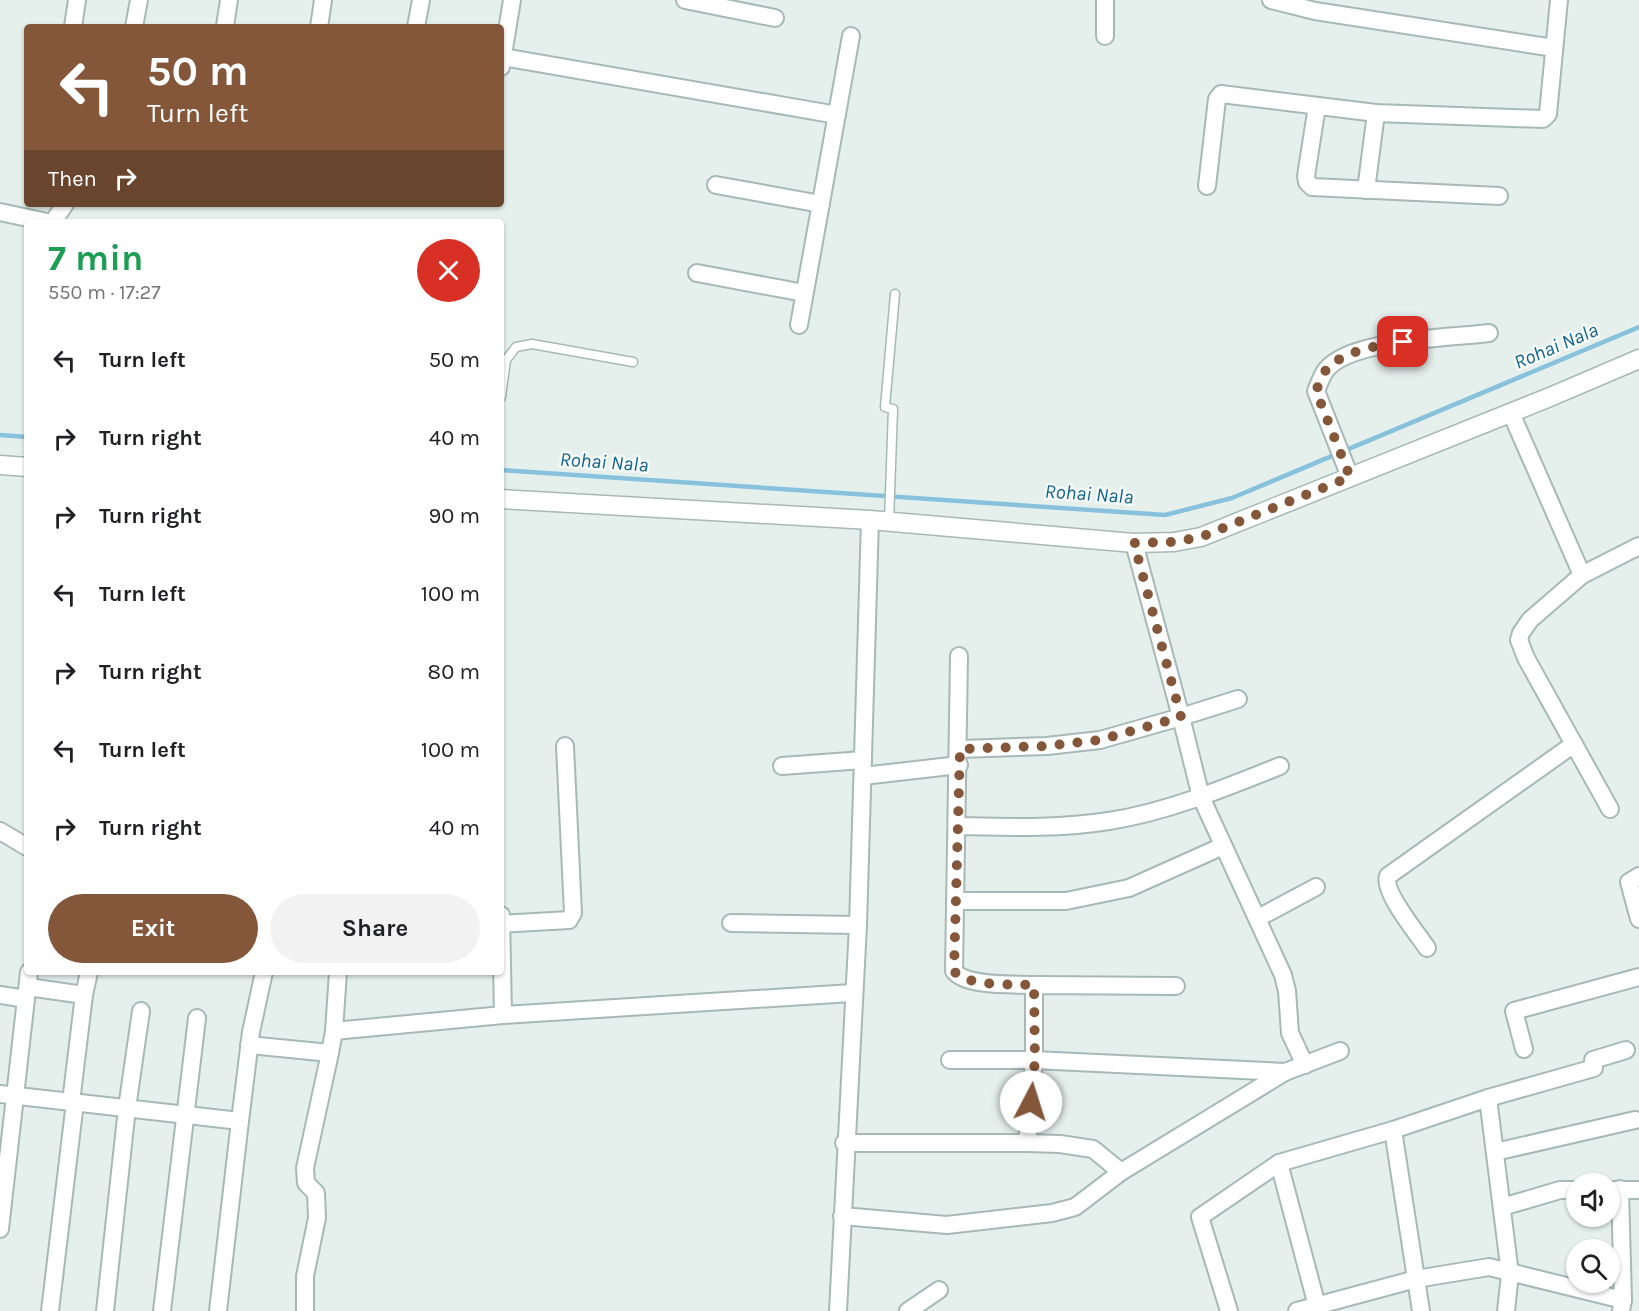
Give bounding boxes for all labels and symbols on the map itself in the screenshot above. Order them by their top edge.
pin [1377,316,1428,367]
water label: Rohai Nala [1511,318,1601,374]
water label: Rohai Nala [559,447,649,477]
water label: Rohai Nala [1044,479,1134,509]
position arrow [999,1070,1063,1134]

